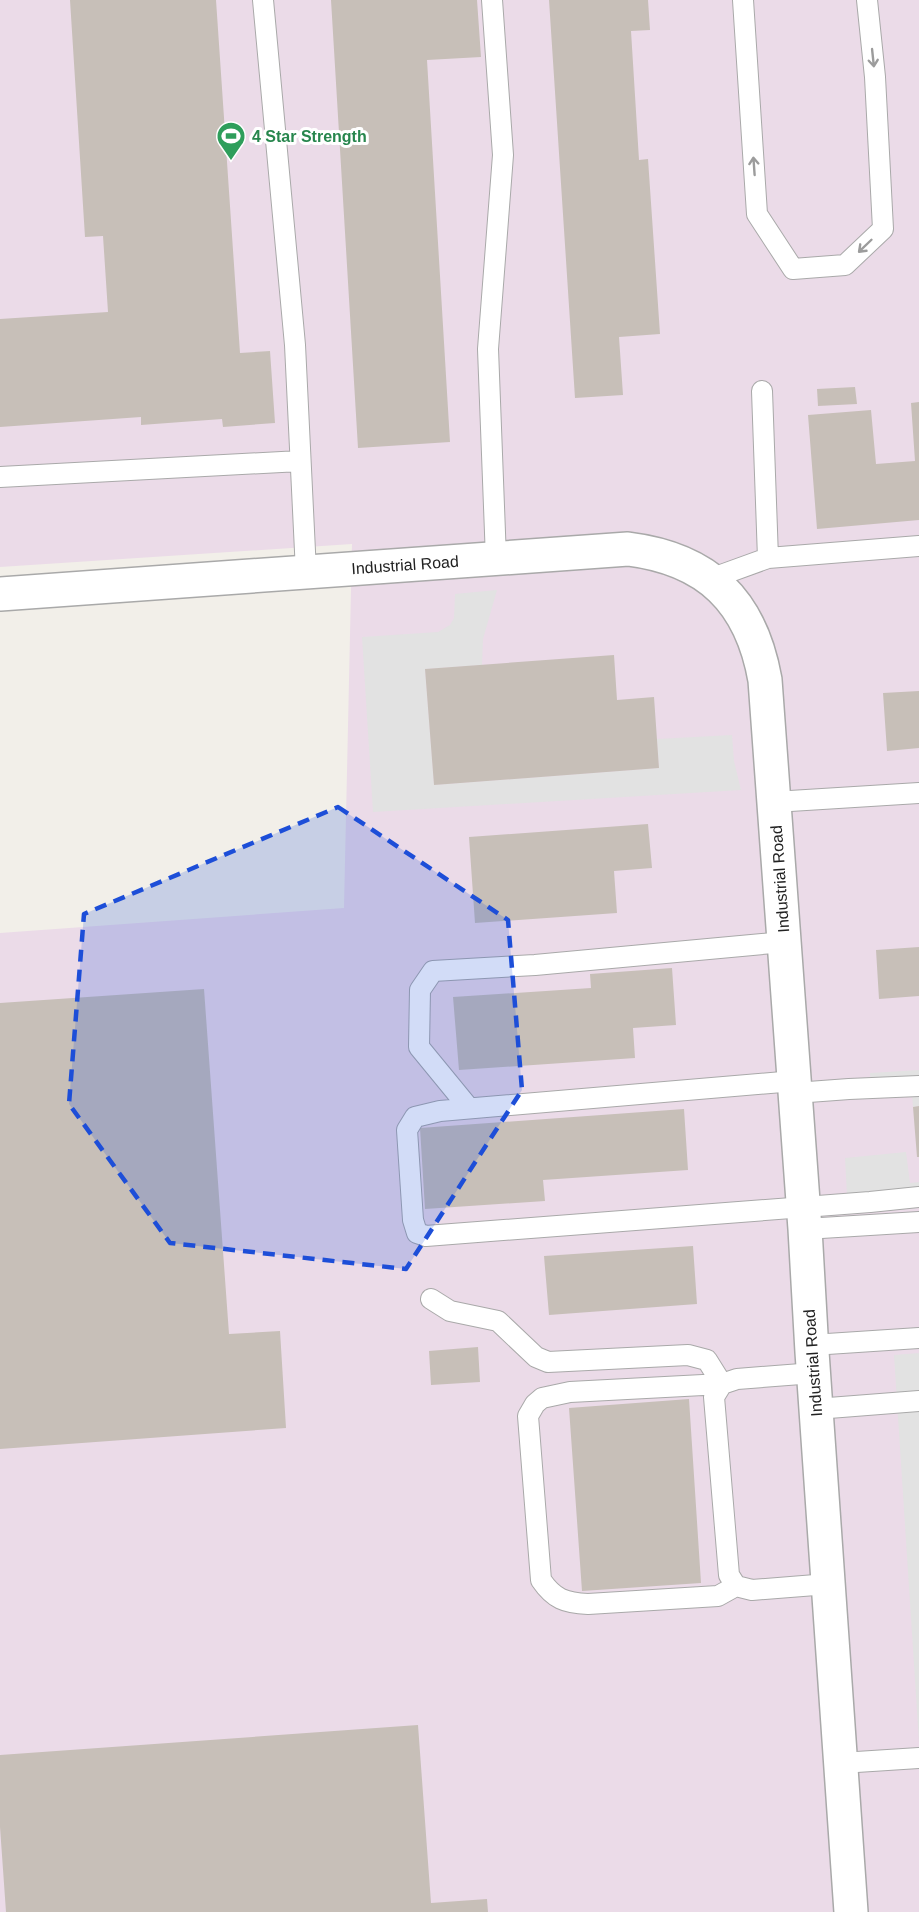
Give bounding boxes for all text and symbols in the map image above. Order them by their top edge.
one-way arrow [868,48,879,68]
sports icon: 4 Star Strength [215,120,247,162]
place label: 4 Star Strength [252,128,367,145]
one-way arrow [748,156,759,176]
one-way arrow [858,238,873,253]
street label: Industrial Road [351,553,459,577]
street label: Industrial Road [768,825,792,933]
street label: Industrial Road [801,1309,825,1417]

